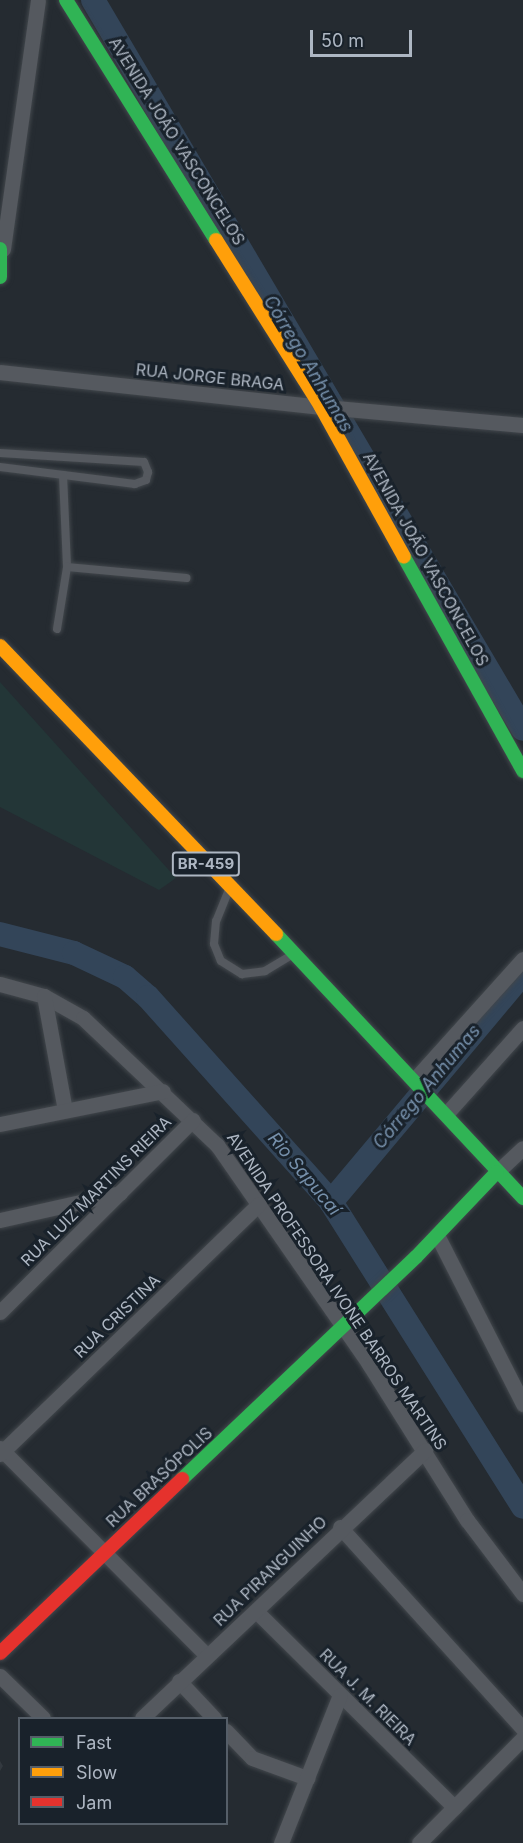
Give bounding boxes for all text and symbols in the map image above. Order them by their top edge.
scale bar [313,18,415,56]
text: 50 m [321,30,364,51]
street label: AVENIDA JOÃO VASCONCELOS [105,34,249,248]
water label: Córrego Anhumas [259,292,357,436]
street label: RUA JORGE BRAGA [135,360,285,394]
street label: AVENIDA JOÃO VASCONCELOS [359,449,493,669]
road number: BR-459 [172,852,240,876]
water label: Córrego Anhumas [369,1021,485,1153]
street label: RUA LUIZ MARTINS RIEIRA [17,1112,175,1270]
water label: Rio Sapucaí [263,1128,345,1220]
street label: AVENIDA PROFESSORA IVONE BARROS MARTINS [223,1129,451,1453]
street label: RUA CRISTINA [70,1270,164,1362]
street label: RUA BRASÓPOLIS [102,1423,216,1531]
street label: RUA PIRANGUINHO [210,1512,330,1630]
street label: RUA J. M. RIEIRA [316,1645,420,1749]
legend [18,1717,228,1825]
text: Fast [76,1732,112,1753]
text: Slow [76,1762,117,1783]
text: Jam [76,1792,112,1813]

